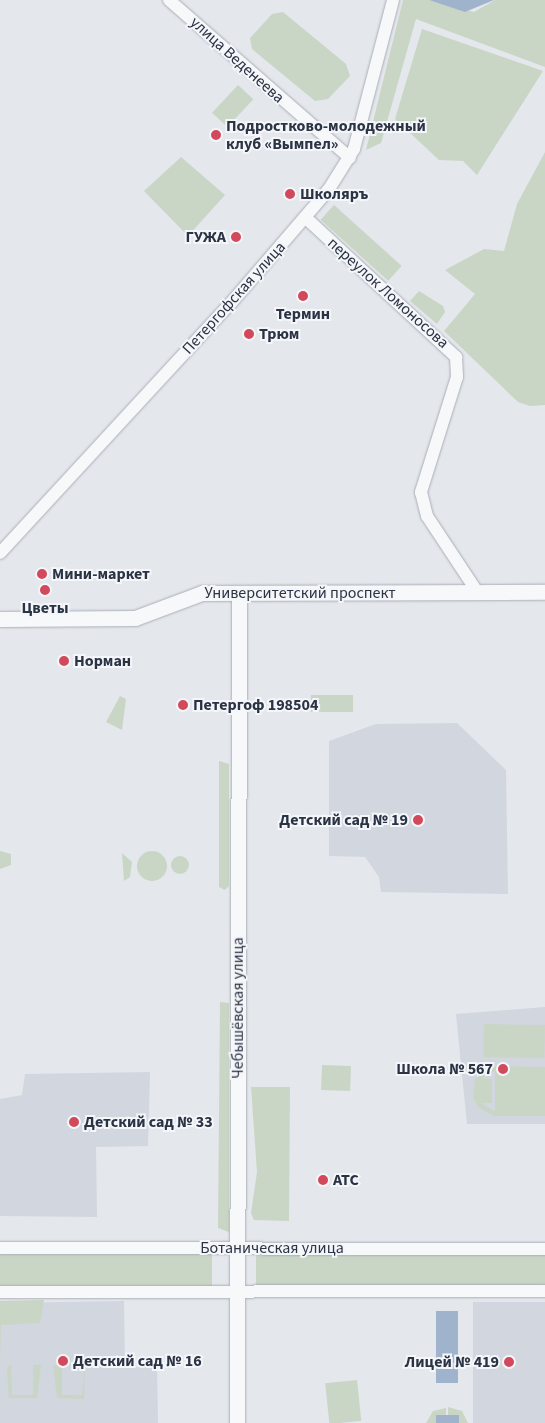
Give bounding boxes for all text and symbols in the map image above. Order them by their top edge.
street label: улица Веденеева [186,13,288,107]
place label: Подростково-молодежный клуб «Вымпел» [226,116,426,154]
marker: Подростково-молодежный клуб «Вымпел» [210,129,222,141]
place label: Школяръ [300,184,368,204]
marker: Школяръ [284,188,296,200]
place label: ГУЖА [186,227,226,247]
marker: ГУЖА [230,231,242,243]
street label: переулок Ломоносова [323,234,453,352]
street label: Петергофская улица [178,238,290,358]
marker: Термин [297,290,309,302]
place label: Термин [276,304,330,324]
place label: Трюм [259,324,299,344]
marker: Трюм [243,328,255,340]
place label: Мини-маркет [52,564,150,584]
marker: Мини-маркет [36,568,48,580]
street label: Университетский проспект [204,583,396,603]
marker: Цветы [39,584,51,596]
place label: Цветы [21,598,69,618]
place label: Норман [74,651,131,671]
marker: Норман [58,655,70,667]
place label: Петергоф 198504 [193,695,318,715]
marker: Петергоф 198504 [177,699,189,711]
place label: Детский сад № 19 [279,810,408,830]
marker: Детский сад № 19 [412,814,424,826]
street label: Чебышёвская улица [228,937,248,1079]
place label: Школа № 567 [396,1059,493,1079]
marker: Школа № 567 [497,1063,509,1075]
place label: Детский сад № 33 [84,1112,213,1132]
marker: Детский сад № 33 [68,1116,80,1128]
place label: АТС [333,1170,359,1190]
marker: АТС [317,1174,329,1186]
street label: Ботаническая улица [200,1238,344,1258]
place label: Детский сад № 16 [73,1351,202,1371]
place label: Лицей № 419 [405,1352,499,1372]
marker: Детский сад № 16 [57,1355,69,1367]
marker: Лицей № 419 [503,1356,515,1368]

